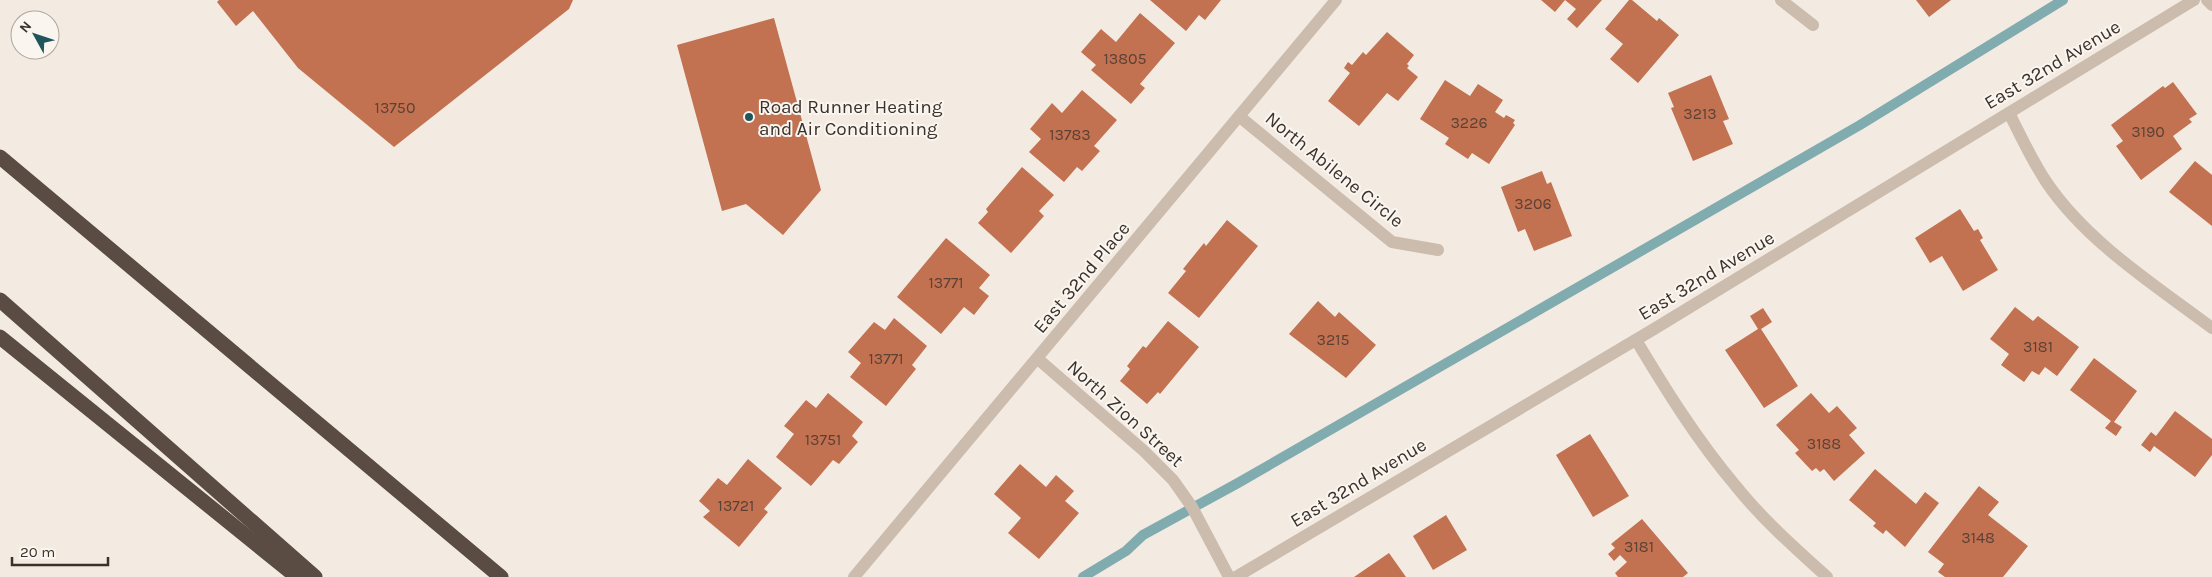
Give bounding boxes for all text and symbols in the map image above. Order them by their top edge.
north arrow [10,10,60,60]
street label: East 32nd Avenue [1981,16,2125,114]
text: N [16,18,35,36]
house number: 13805 [1103,49,1147,68]
place label: Road Runner Heating and Air Conditioning [759,96,943,140]
house number: 13750 [375,98,415,117]
house number: 3213 [1683,104,1717,123]
street label: North Abilene Circle [1261,107,1408,232]
marker: Road Runner Heating and Air Conditioning [743,111,755,123]
house number: 3226 [1450,113,1488,132]
house number: 3190 [2131,122,2165,141]
house number: 13783 [1049,125,1091,144]
house number: 3206 [1514,194,1552,213]
street label: East 32nd Place [1029,218,1135,338]
street label: East 32nd Avenue [1635,227,1779,325]
house number: 13771 [928,273,964,292]
house number: 3215 [1316,330,1350,349]
house number: 3181 [2023,337,2053,356]
house number: 13771 [868,349,904,368]
street label: North Zion Street [1063,356,1188,472]
house number: 13751 [805,430,841,449]
street label: East 32nd Avenue [1287,434,1431,532]
house number: 3188 [1807,434,1841,453]
house number: 13721 [718,496,754,515]
house number: 3148 [1961,528,1995,547]
scale bar [12,534,109,566]
house number: 3181 [1624,537,1654,556]
text: 20 m [20,543,55,561]

